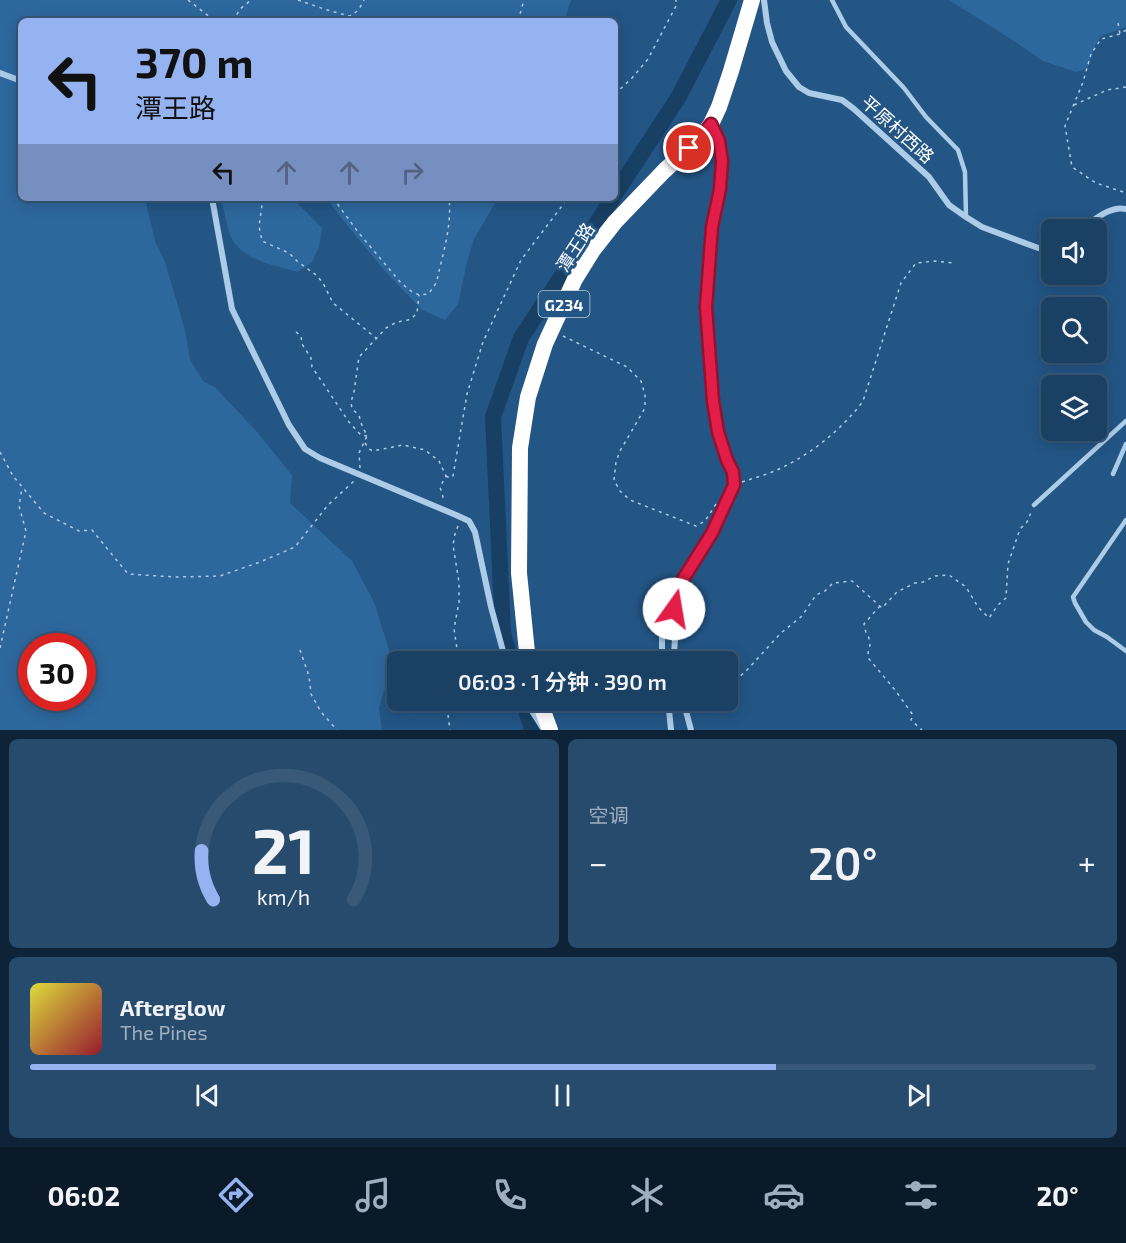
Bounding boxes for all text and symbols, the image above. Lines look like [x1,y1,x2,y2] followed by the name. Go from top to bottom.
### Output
[135,36,254,86] text: 370 m
[36,42,114,120] icon: left
[135,91,216,123] text: 潭王路
[857,91,939,167] street label: 平原村西路
[663,122,714,173] pin
[672,131,705,164] icon: arrive
[207,156,240,189] icon: left
[270,156,303,189] icon: ahead
[333,156,366,189] icon: ahead
[396,156,429,189] icon: right
[551,218,599,276] street label: 潭王路
[1041,219,1107,441] map controls
[1041,219,1107,285] button: sound
[538,291,590,317] road number: G234
[1041,297,1107,363] button: search
[1041,375,1107,441] button: layers
[642,577,706,641] position arrow
[18,633,96,711] speed limit sign: 30
[458,668,667,694] text: 06:03 · 1 分钟 · 390 m
[589,803,629,827] text: 空调
[252,812,315,887] text: 21
[808,835,878,889] text: 20°
[589,842,608,882] text: −
[1078,842,1096,882] text: +
[257,885,310,910] text: km/h
[120,994,225,1020] text: Afterglow
[120,1020,208,1044] text: The Pines
[191,1079,224,1112] icon: previous
[546,1079,579,1112] icon: pause
[902,1079,935,1112] icon: next
[215,1174,257,1216] icon: directions
[352,1174,394,1216] icon: music
[489,1174,531,1216] icon: phone
[626,1174,668,1216] icon: climate
[763,1174,805,1216] icon: car
[900,1174,942,1216] icon: filters
[47,1179,120,1211] text: 06:02
[1036,1179,1078,1211] text: 20°

